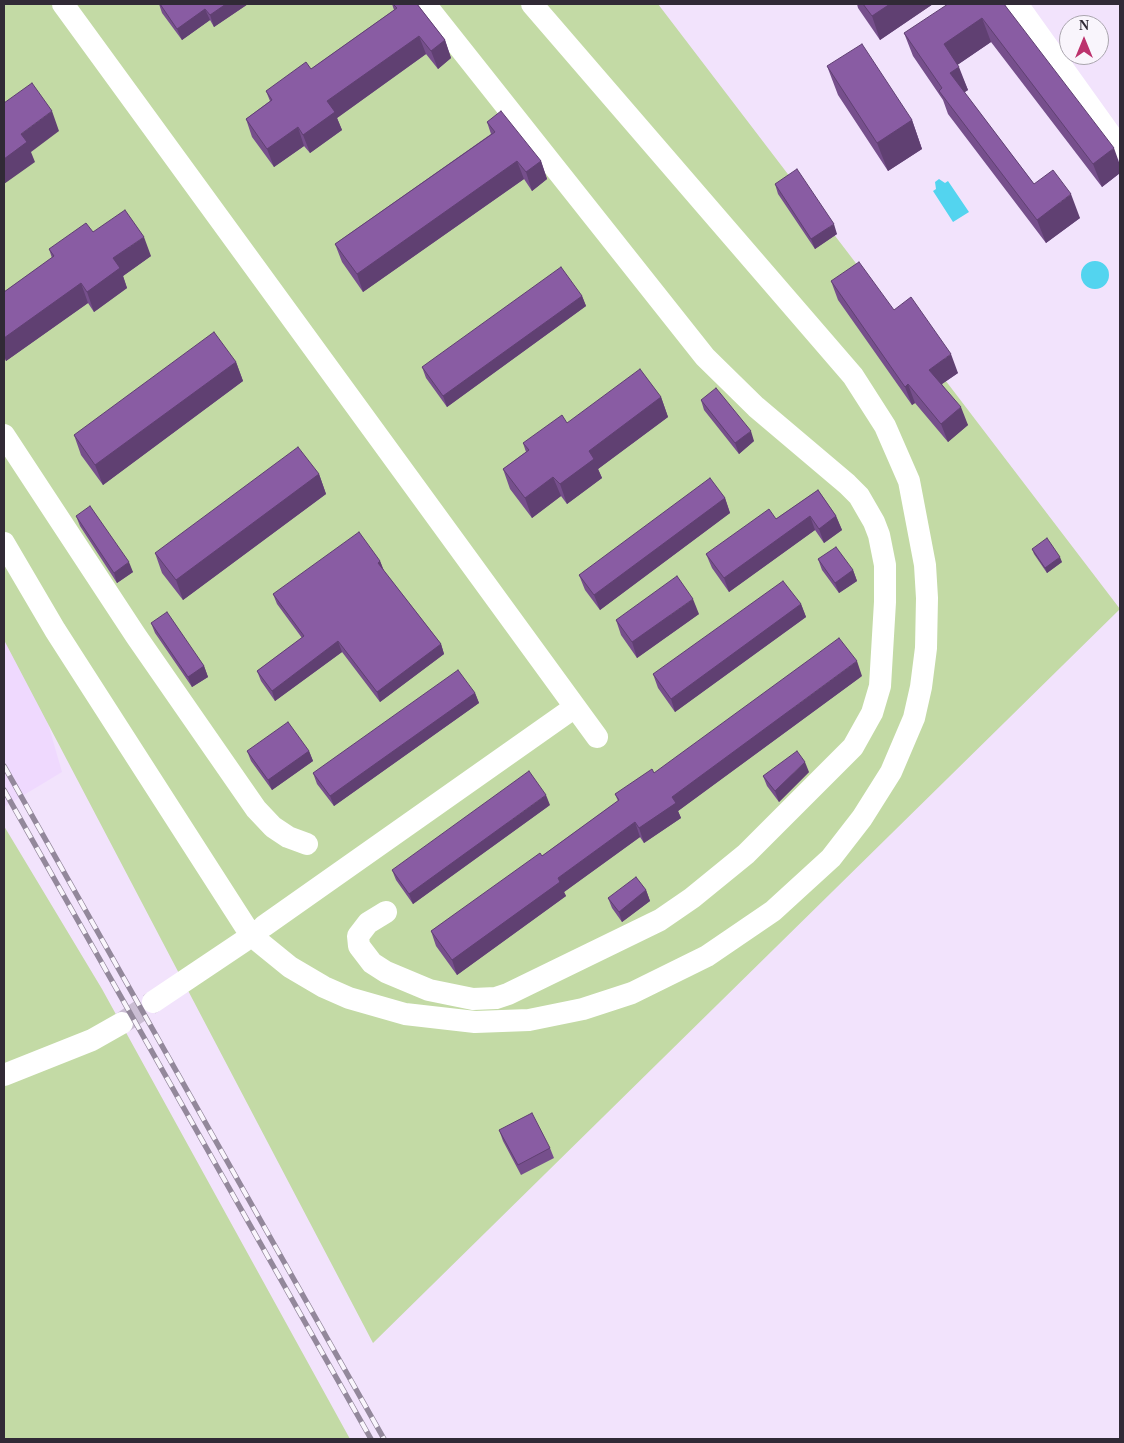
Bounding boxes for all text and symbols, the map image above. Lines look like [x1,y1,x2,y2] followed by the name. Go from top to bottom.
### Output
[1059,15,1109,65] north arrow
[1079,18,1089,33] text: N

